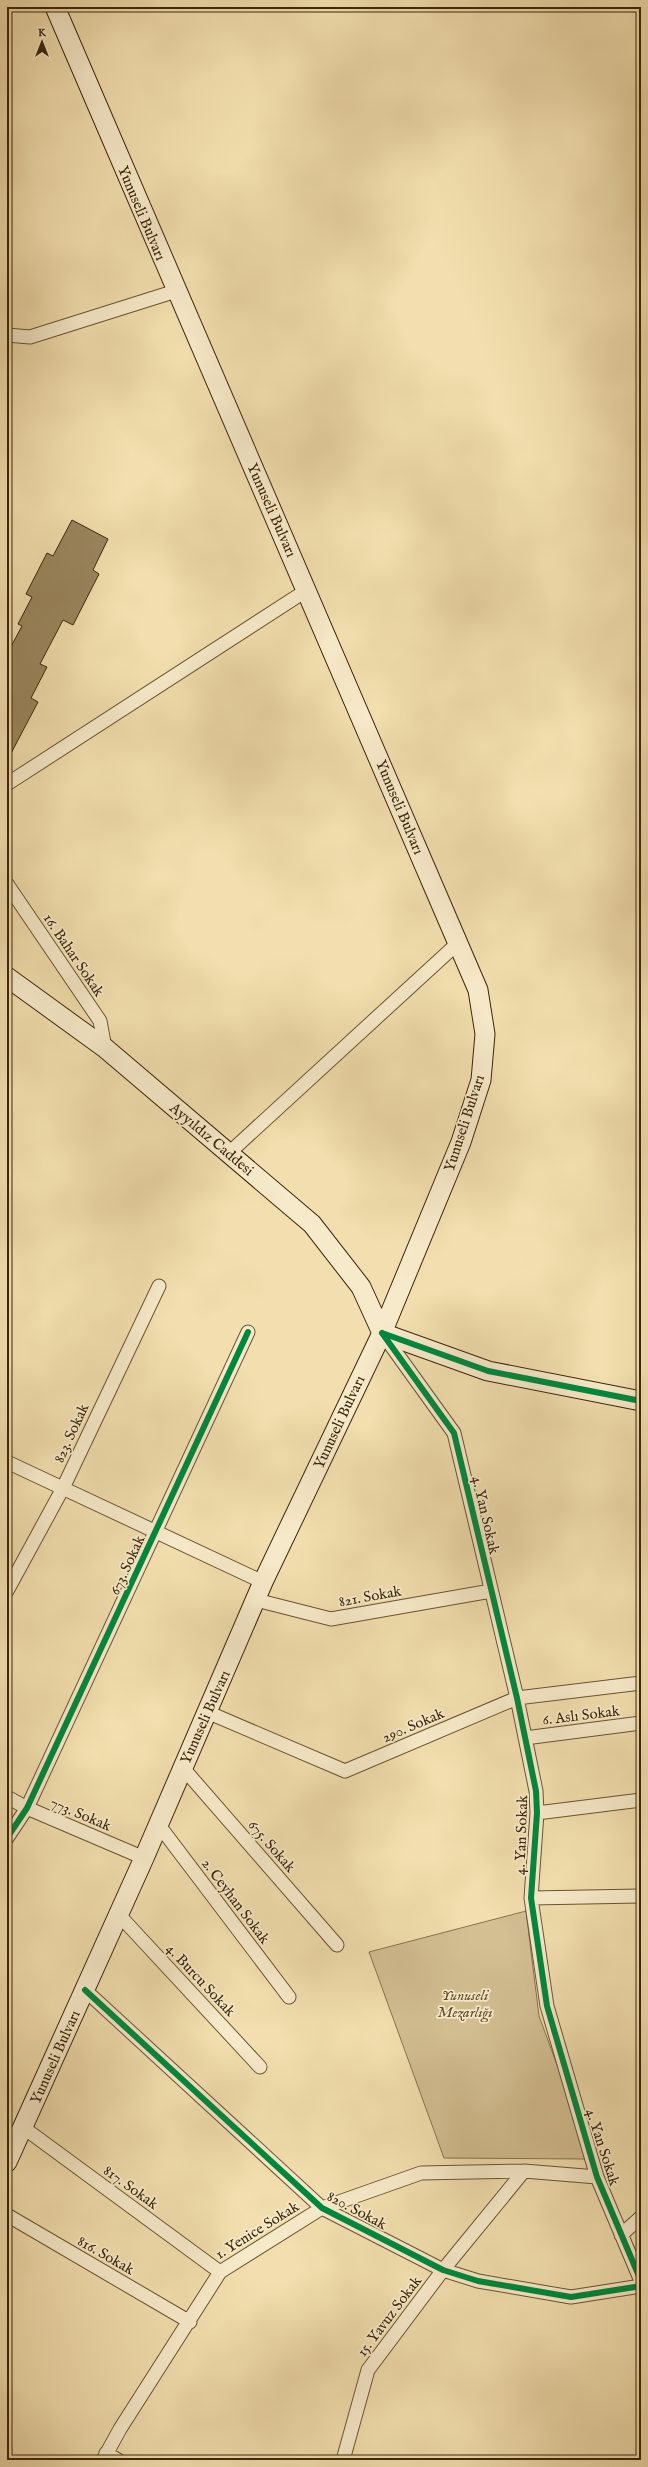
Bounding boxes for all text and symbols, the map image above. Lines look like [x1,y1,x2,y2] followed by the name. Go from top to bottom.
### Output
[22,22,62,62] north arrow
[38,26,47,40] text: K
[113,163,170,263] street label: Yunuseli Bulvarı
[242,460,301,560] street label: Yunuseli Bulvarı
[371,757,428,857] street label: Yunuseli Bulvarı
[39,910,109,1001] street label: 16. Bahar Sokak
[440,1072,489,1174] street label: Yunuseli Bulvarı
[165,1098,258,1180] street label: Ayyıldız Caddesi
[310,1373,369,1472] street label: Yunuseli Bulvarı
[49,1400,94,1466] street label: 823. Sokak
[467,1474,504,1557] street label: 4. Yan Sokak
[105,1531,150,1598] street label: 673. Sokak
[337,1581,404,1611] street label: 821. Sokak
[176,1667,235,1767] street label: Yunuseli Bulvarı
[541,1701,622,1730] street label: 6. Aslı Sokak
[379,1704,448,1747] street label: 290. Sokak
[47,1793,115,1836] street label: 773. Sokak
[511,1794,532,1875] street label: 4. Yan Sokak
[244,1816,300,1877] street label: 675. Sokak
[197,1855,275,1949] street label: 2. Ceyhan Sokak
[162,1940,240,2022] street label: 4. Burcu Sokak
[437,1986,493,2023] park label: Yunuseli Mezarlığı
[26,2007,85,2107] street label: Yunuseli Bulvarı
[581,2106,624,2189] street label: 4. Yan Sokak
[100,2161,163,2214] street label: 817. Sokak
[324,2187,391,2235] street label: 820. Sokak
[212,2197,303,2264] street label: 1. Yenice Sokak
[74,2232,138,2280] street label: 816. Sokak
[353,2271,427,2361] street label: 15. Yavuz Sokak

